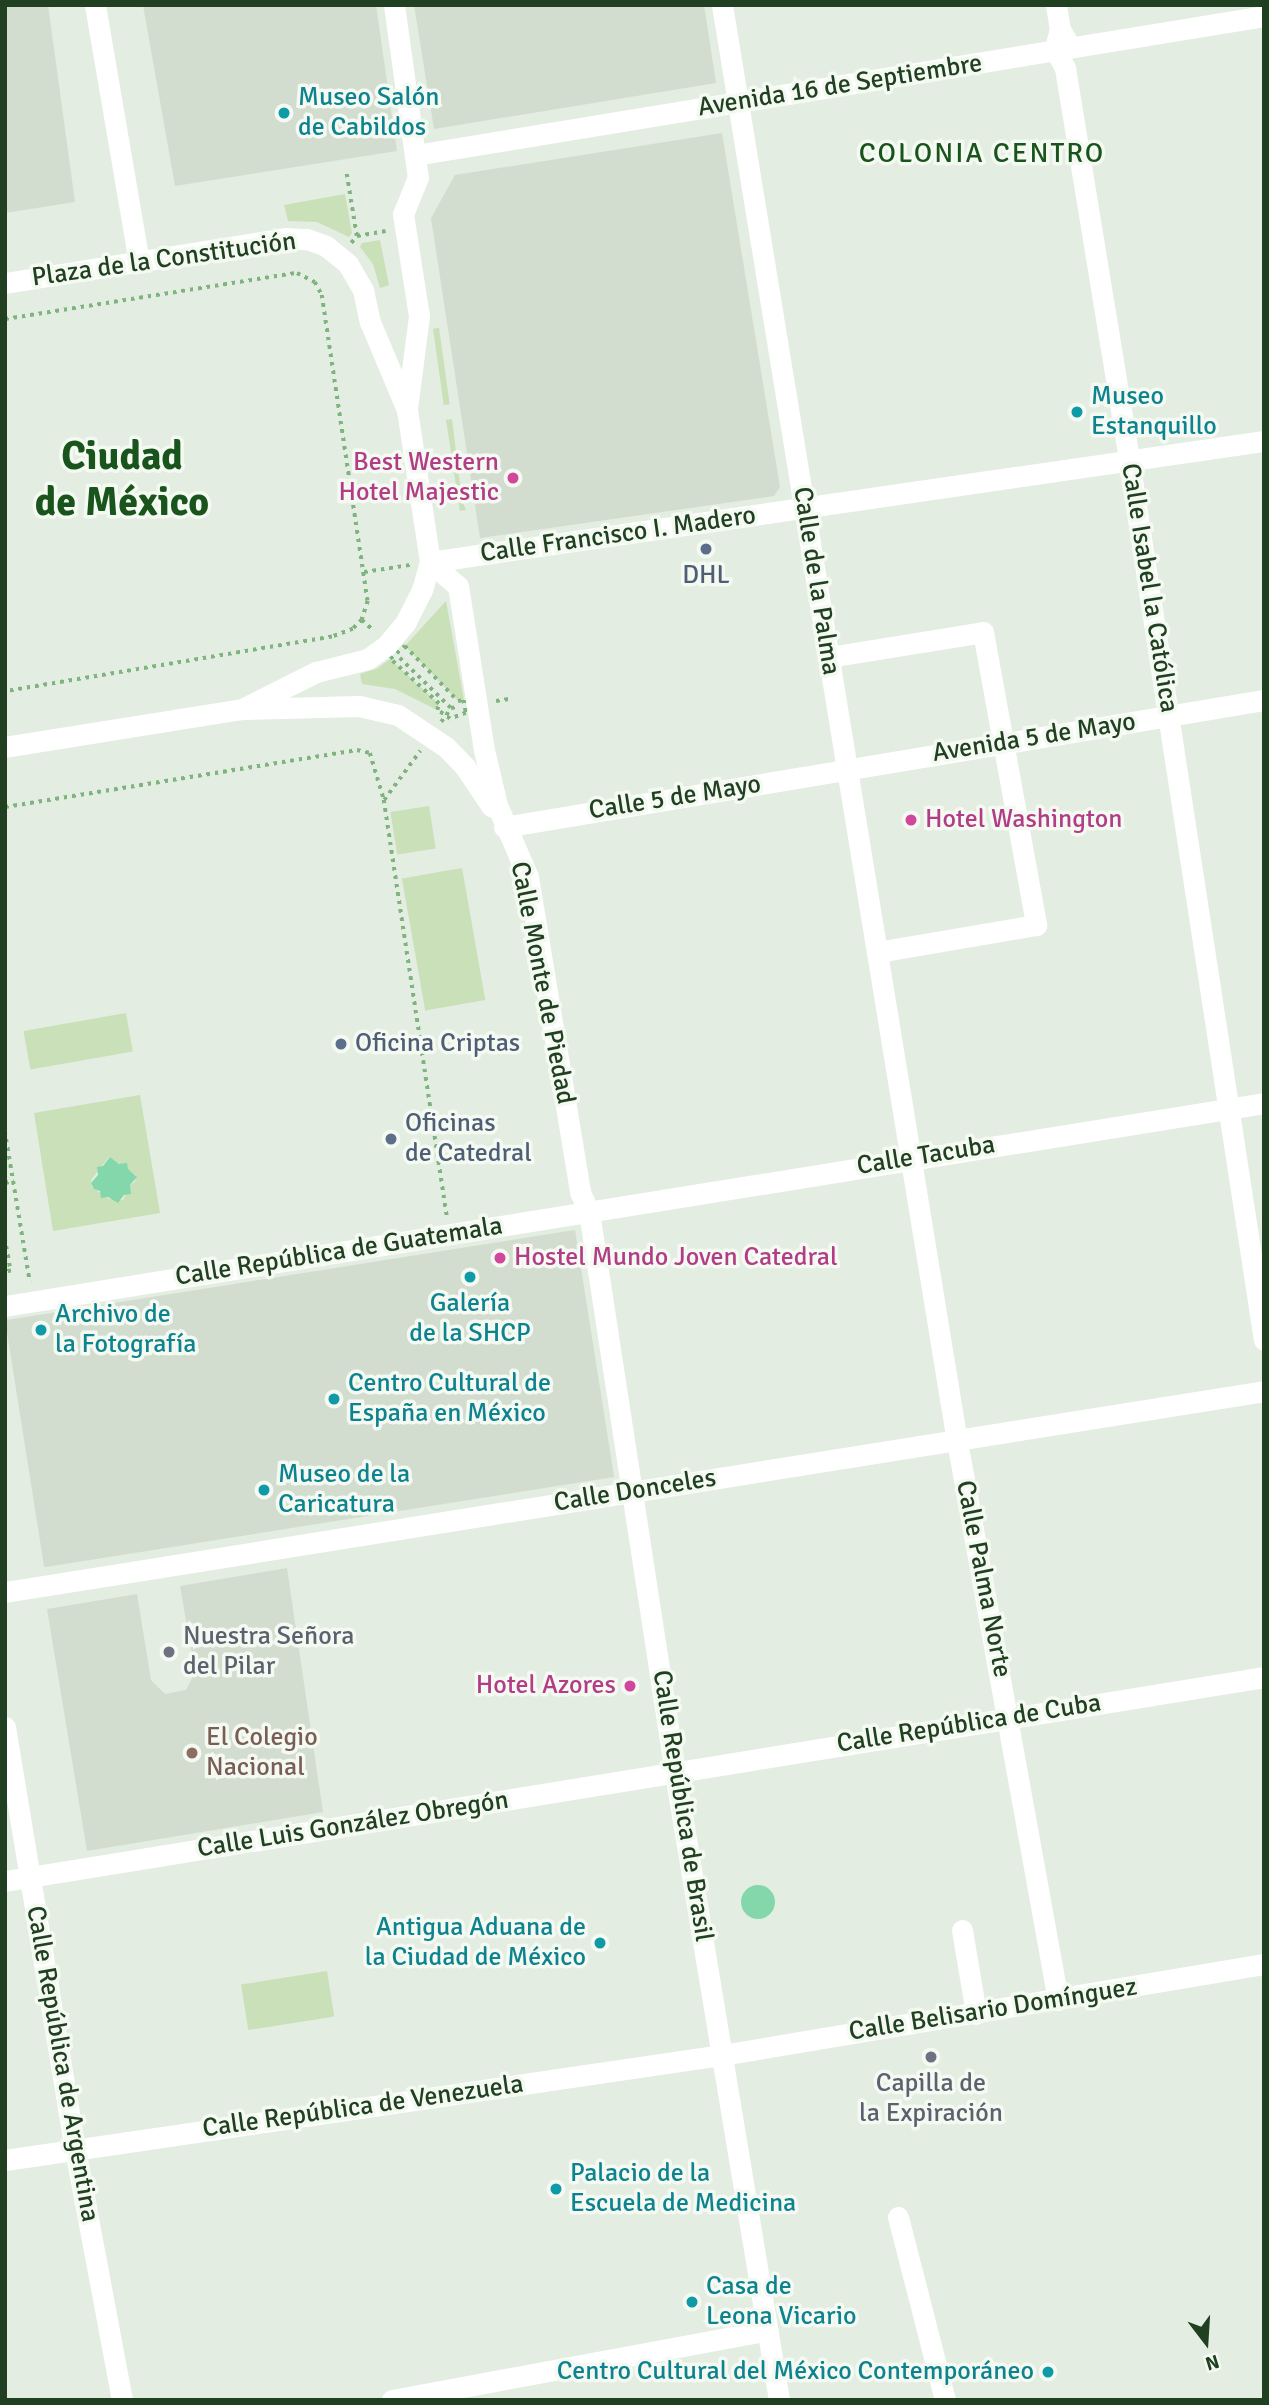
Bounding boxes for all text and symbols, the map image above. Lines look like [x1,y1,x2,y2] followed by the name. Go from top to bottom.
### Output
[696,48,984,124] street label: Avenida 16 de Septiembre
[298,82,440,144] place label: Museo Salón de Cabildos
[276,105,292,121] marker: Museo Salón de Cabildos
[861,136,1103,170] district label: COLONIA CENTRO
[30,226,298,294] street label: Plaza de la Constitución
[1091,381,1217,442] place label: Museo Estanquillo
[1069,404,1085,420] marker: Museo Estanquillo
[35,432,209,526] district label: Ciudad de México
[339,447,499,508] place label: Best Western Hotel Majestic
[1114,461,1184,715] street label: Calle Isabel la Católica
[505,470,521,486] marker: Best Western Hotel Majestic
[786,485,846,677] street label: Calle de la Palma
[478,500,758,570] street label: Calle Francisco I. Madero
[698,541,714,557] marker: DHL
[682,560,730,592] place label: DHL
[930,707,1138,769] street label: Avenida 5 de Mayo
[587,769,763,827] street label: Calle 5 de Mayo
[925,804,1122,836] place label: Hotel Washington
[903,812,919,828] marker: Hotel Washington
[503,859,581,1107] street label: Calle Monte de Piedad
[355,1028,520,1060] place label: Oficina Criptas
[333,1036,349,1052] marker: Oficina Criptas
[405,1108,532,1170] place label: Oficinas de Catedral
[855,1130,997,1182] street label: Calle Tacuba
[383,1131,399,1147] marker: Oficinas de Catedral
[173,1211,505,1293] street label: Calle República de Guatemala
[514,1242,838,1274] place label: Hostel Mundo Joven Catedral
[492,1250,508,1266] marker: Hostel Mundo Joven Catedral
[462,1269,478,1285] marker: Galería de la SHCP
[409,1288,531,1350] place label: Galería de la SHCP
[55,1299,196,1360] place label: Archivo de la Fotografía
[33,1322,49,1338] marker: Archivo de la Fotografía
[348,1368,551,1430] place label: Centro Cultural de España en México
[326,1391,342,1407] marker: Centro Cultural de España en México
[278,1459,410,1520] place label: Museo de la Caricatura
[552,1463,718,1519] street label: Calle Donceles
[949,1478,1017,1680] street label: Calle Palma Norte
[256,1482,272,1498] marker: Museo de la Caricatura
[183,1621,354,1682] place label: Nuestra Señora del Pilar
[161,1644,177,1660] marker: Nuestra Señora del Pilar
[645,1668,719,1944] street label: Calle República de Brasil
[476,1670,616,1702] place label: Hotel Azores
[622,1678,638,1694] marker: Hotel Azores
[835,1688,1103,1760] street label: Calle República de Cuba
[206,1722,318,1784] place label: El Colegio Nacional
[184,1745,200,1761] marker: El Colegio Nacional
[195,1785,511,1865] street label: Calle Luis González Obregón
[19,1904,105,2224] street label: Calle República de Argentina
[365,1912,586,1974] place label: Antigua Aduana de la Ciudad de México
[592,1935,608,1951] marker: Antigua Aduana de la Ciudad de México
[847,1972,1139,2048] street label: Calle Belisario Domínguez
[923,2049,939,2065] marker: Capilla de la Expiración
[859,2068,1003,2130] place label: Capilla de la Expiración
[200,2069,526,2145] street label: Calle República de Venezuela
[570,2158,796,2220] place label: Palacio de la Escuela de Medicina
[548,2181,564,2197] marker: Palacio de la Escuela de Medicina
[706,2271,857,2332] place label: Casa de Leona Vicario
[684,2294,700,2310] marker: Casa de Leona Vicario
[1171,2307,1241,2377] north arrow
[1202,2349,1222,2375] text: N
[557,2356,1034,2388] place label: Centro Cultural del México Contemporáneo
[1040,2364,1056,2380] marker: Centro Cultural del México Contemporáneo

